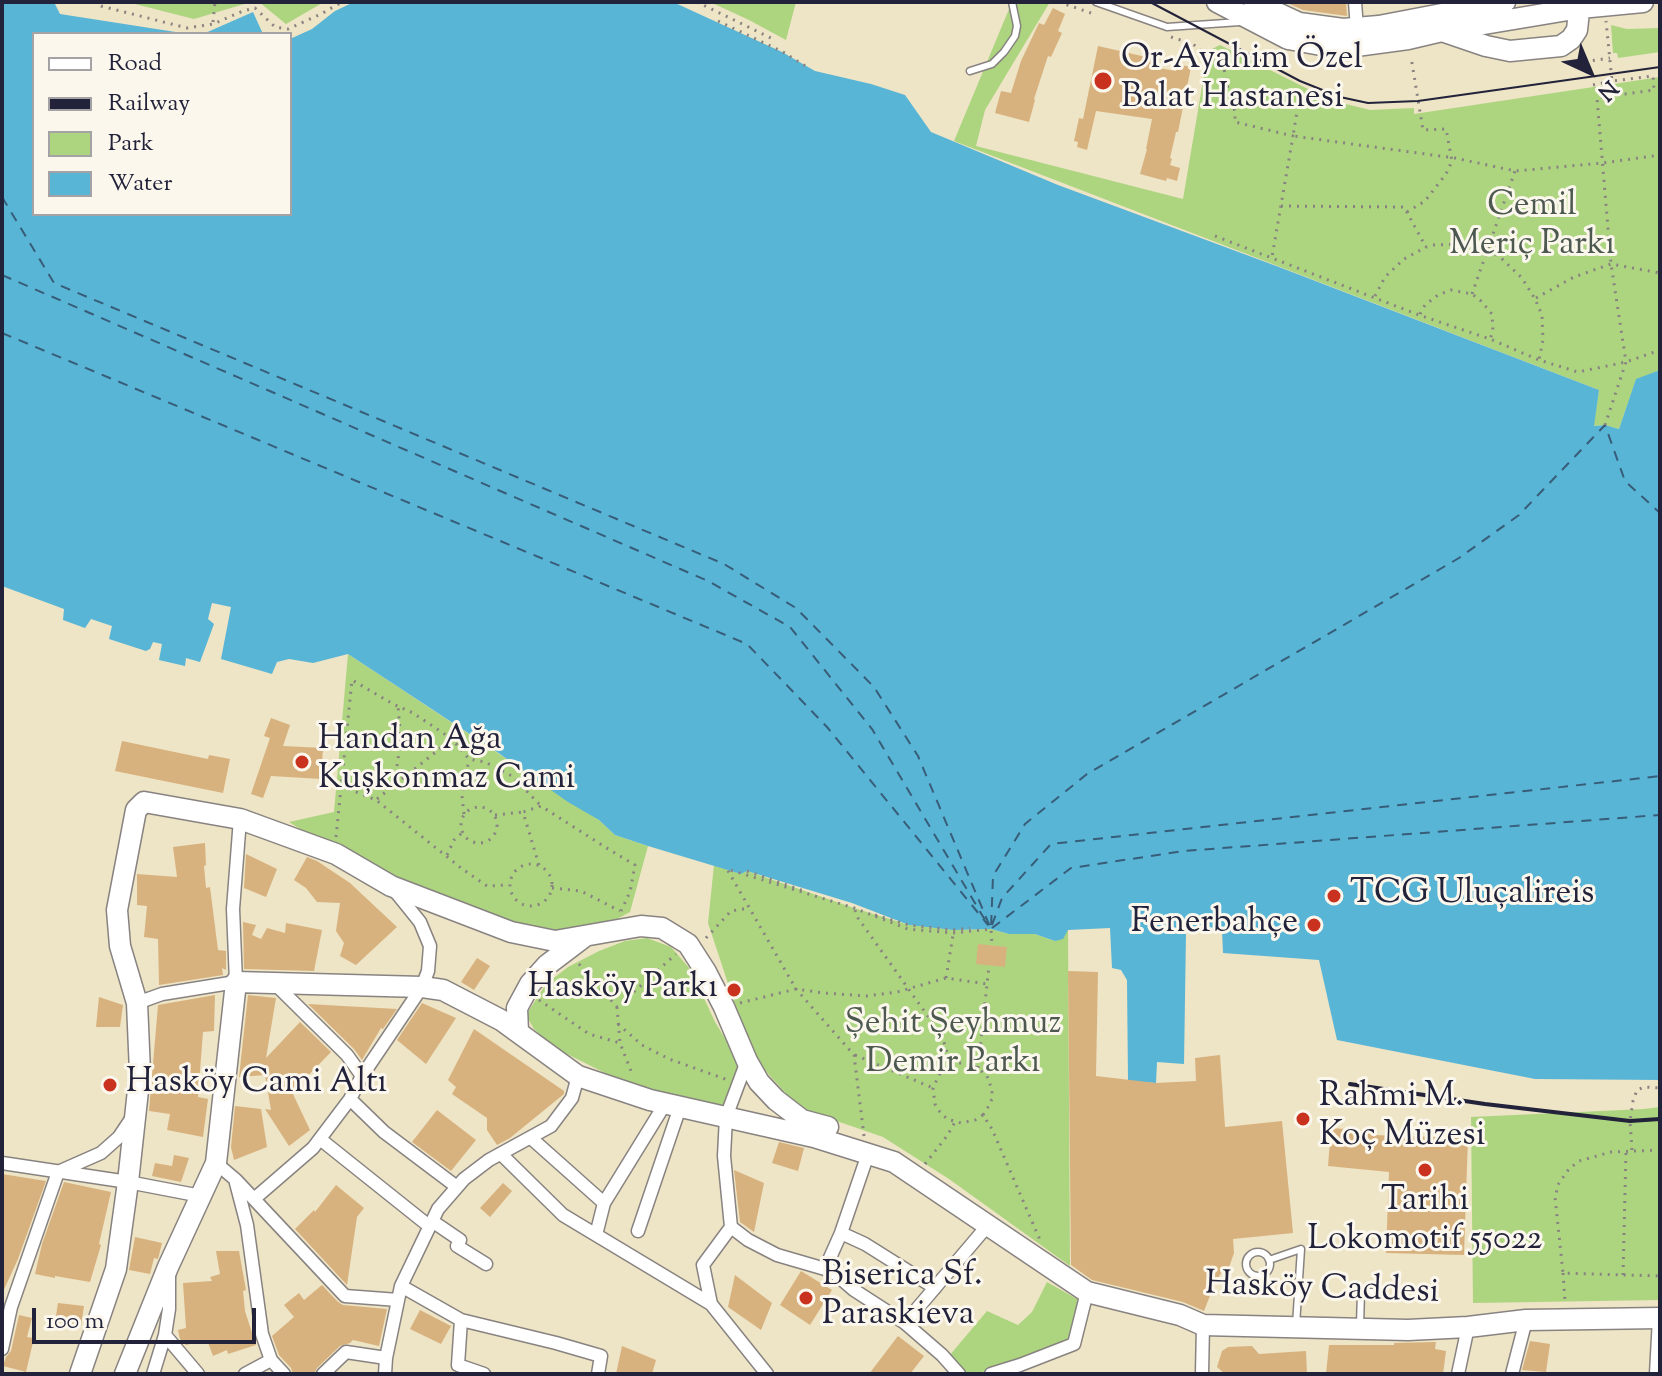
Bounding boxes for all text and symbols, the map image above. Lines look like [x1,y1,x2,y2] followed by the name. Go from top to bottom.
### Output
[32,32,292,216] legend
[1550,32,1630,112] north arrow
[1121,41,1363,120] place label: Or-Ayahim Özel Balat Hastanesi
[108,47,162,81] text: Road
[1092,70,1114,92] marker: Or-Ayahim Özel Balat Hastanesi
[1589,72,1624,107] text: N
[108,87,190,121] text: Railway
[108,127,154,161] text: Park
[108,167,172,201] text: Water
[1449,188,1615,268] park label: Cemil Meriç Parkı
[318,722,575,802] place label: Handan Ağa Kuşkonmaz Cami
[293,753,311,771] marker: Handan Ağa Kuşkonmaz Cami
[1350,876,1594,916] place label: TCG Uluçalireis
[1325,887,1343,905] marker: TCG Uluçalireis
[1131,905,1298,945] place label: Fenerbahçe
[1305,916,1323,934] marker: Fenerbahçe
[528,970,718,1010] place label: Hasköy Parkı
[725,981,743,999] marker: Hasköy Parkı
[845,1006,1061,1086] park label: Şehit Şeyhmuz Demir Parkı
[126,1065,387,1105] place label: Hasköy Cami Altı
[101,1076,119,1094] marker: Hasköy Cami Altı
[1319,1079,1485,1158] place label: Rahmi M. Koç Müzesi
[1294,1110,1312,1128] marker: Rahmi M. Koç Müzesi
[1416,1161,1434,1179] marker: Tarihi Lokomotif 55022
[1308,1183,1542,1262] place label: Tarihi Lokomotif 55022
[822,1258,983,1338] place label: Biserica Sf. Paraskieva
[1204,1267,1440,1315] street label: Hasköy Caddesi
[797,1289,815,1307] marker: Biserica Sf. Paraskieva
[36,1292,260,1342] scale bar
[46,1305,104,1339] text: 100 m

